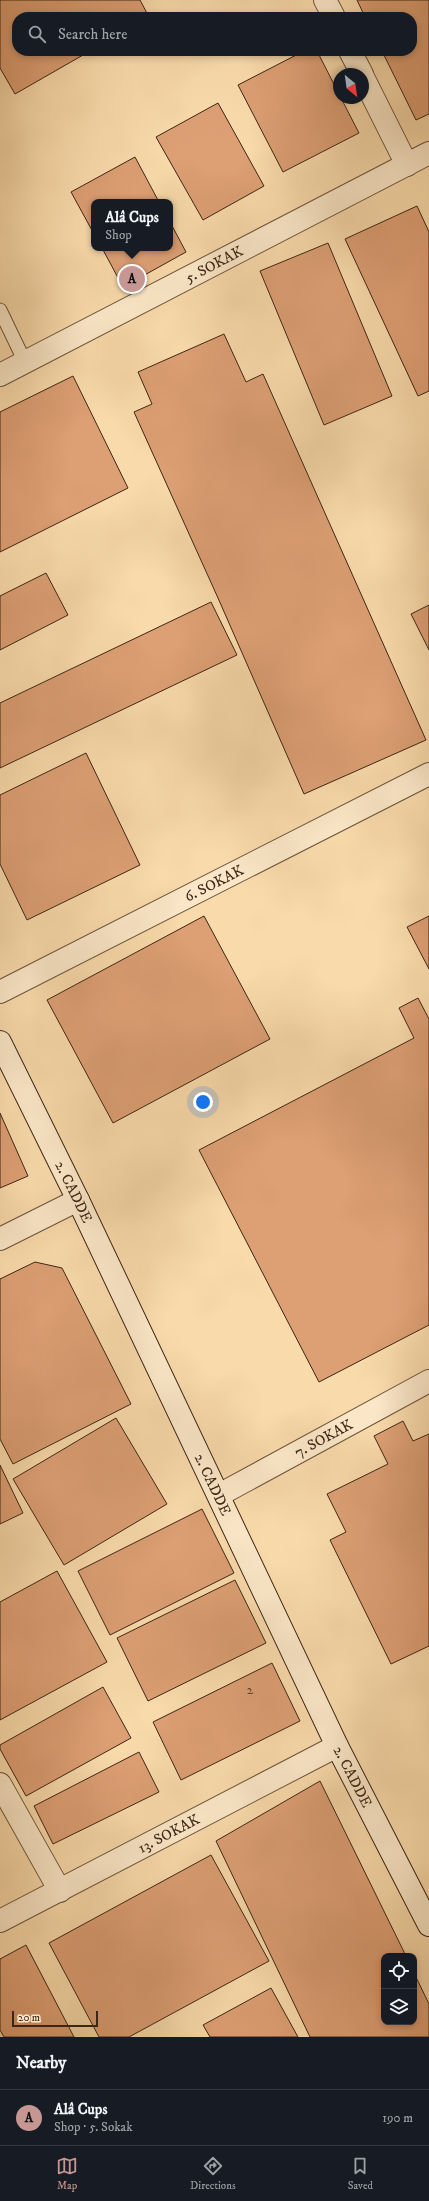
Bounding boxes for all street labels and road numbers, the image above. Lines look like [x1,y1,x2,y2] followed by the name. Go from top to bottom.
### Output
[182,241,247,287] street label: 5. SOKAK
[181,860,247,906] street label: 6. SOKAK
[51,1158,97,1226] street label: 2. CADDE
[291,1414,356,1462] street label: 7. SOKAK
[190,1450,236,1519] street label: 2. CADDE
[329,1743,377,1811] street label: 2. CADDE
[135,1809,203,1857] street label: 13. SOKAK

